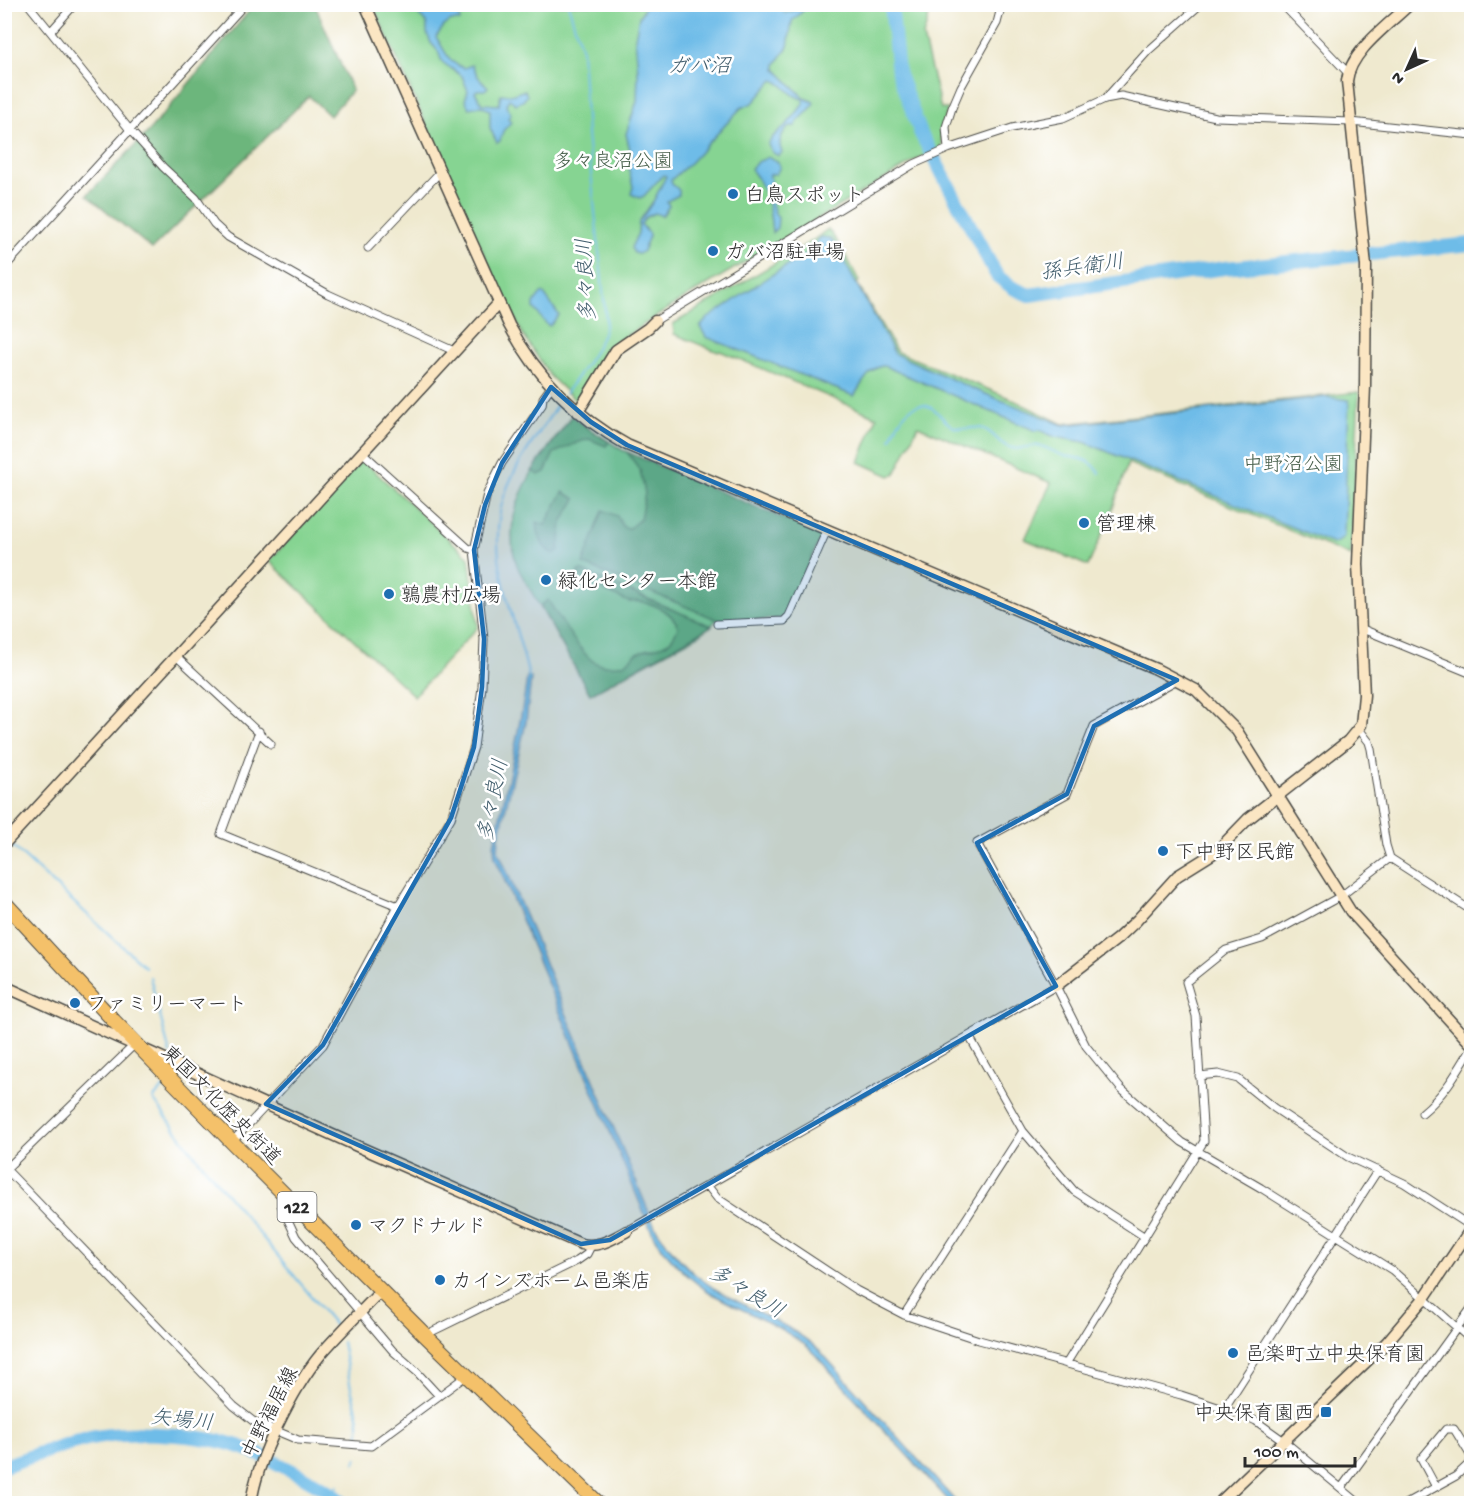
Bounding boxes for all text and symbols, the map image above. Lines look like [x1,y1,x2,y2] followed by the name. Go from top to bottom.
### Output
[1377,39,1437,99] north arrow
[668,55,732,81] water label: ガバ沼
[1388,66,1409,88] text: N
[553,150,673,175] park label: 多々良沼公園
[745,184,865,209] place label: 白鳥スポット
[726,187,740,201] marker: 白鳥スポット
[572,237,603,323] water label: 多々良川
[725,241,845,266] place label: ガバ沼駐車場
[706,244,720,258] marker: ガバ沼駐車場
[1039,250,1126,288] water label: 孫兵衛川
[1243,453,1343,478] park label: 中野沼公園
[1096,513,1156,538] place label: 管理棟
[1077,516,1091,530] marker: 管理棟
[558,571,717,595] place label: 緑化センター本館
[539,573,553,587] marker: 緑化センター本館
[401,584,501,609] place label: 鶉農村広場
[382,587,396,601] marker: 鶉農村広場
[473,757,516,844] water label: 多々良川
[1175,841,1295,866] place label: 下中野区民館
[1156,844,1170,858] marker: 下中野区民館
[87,995,247,1018] place label: ファミリーマート
[68,996,82,1010] marker: ファミリーマート
[155,1040,286,1171] street label: 東国文化歴史街道
[278,1192,316,1222] road number: 122
[368,1217,486,1240] place label: マクドナルド
[349,1218,363,1232] marker: マクドナルド
[703,1260,789,1326] water label: 多々良川
[452,1270,651,1295] place label: カインズホーム邑楽店
[433,1273,447,1287] marker: カインズホーム邑楽店
[1245,1343,1425,1368] place label: 邑楽町立中央保育園
[1226,1346,1240,1360] marker: 邑楽町立中央保育園
[237,1363,305,1463] street label: 中野福居線
[1194,1402,1314,1427] place label: 中央保育園西
[1319,1405,1333,1419] marker: 中央保育園西
[149,1406,214,1438] water label: 矢場川
[1245,1430,1354,1468] scale bar
[1253,1443,1299,1464] text: 100 m

